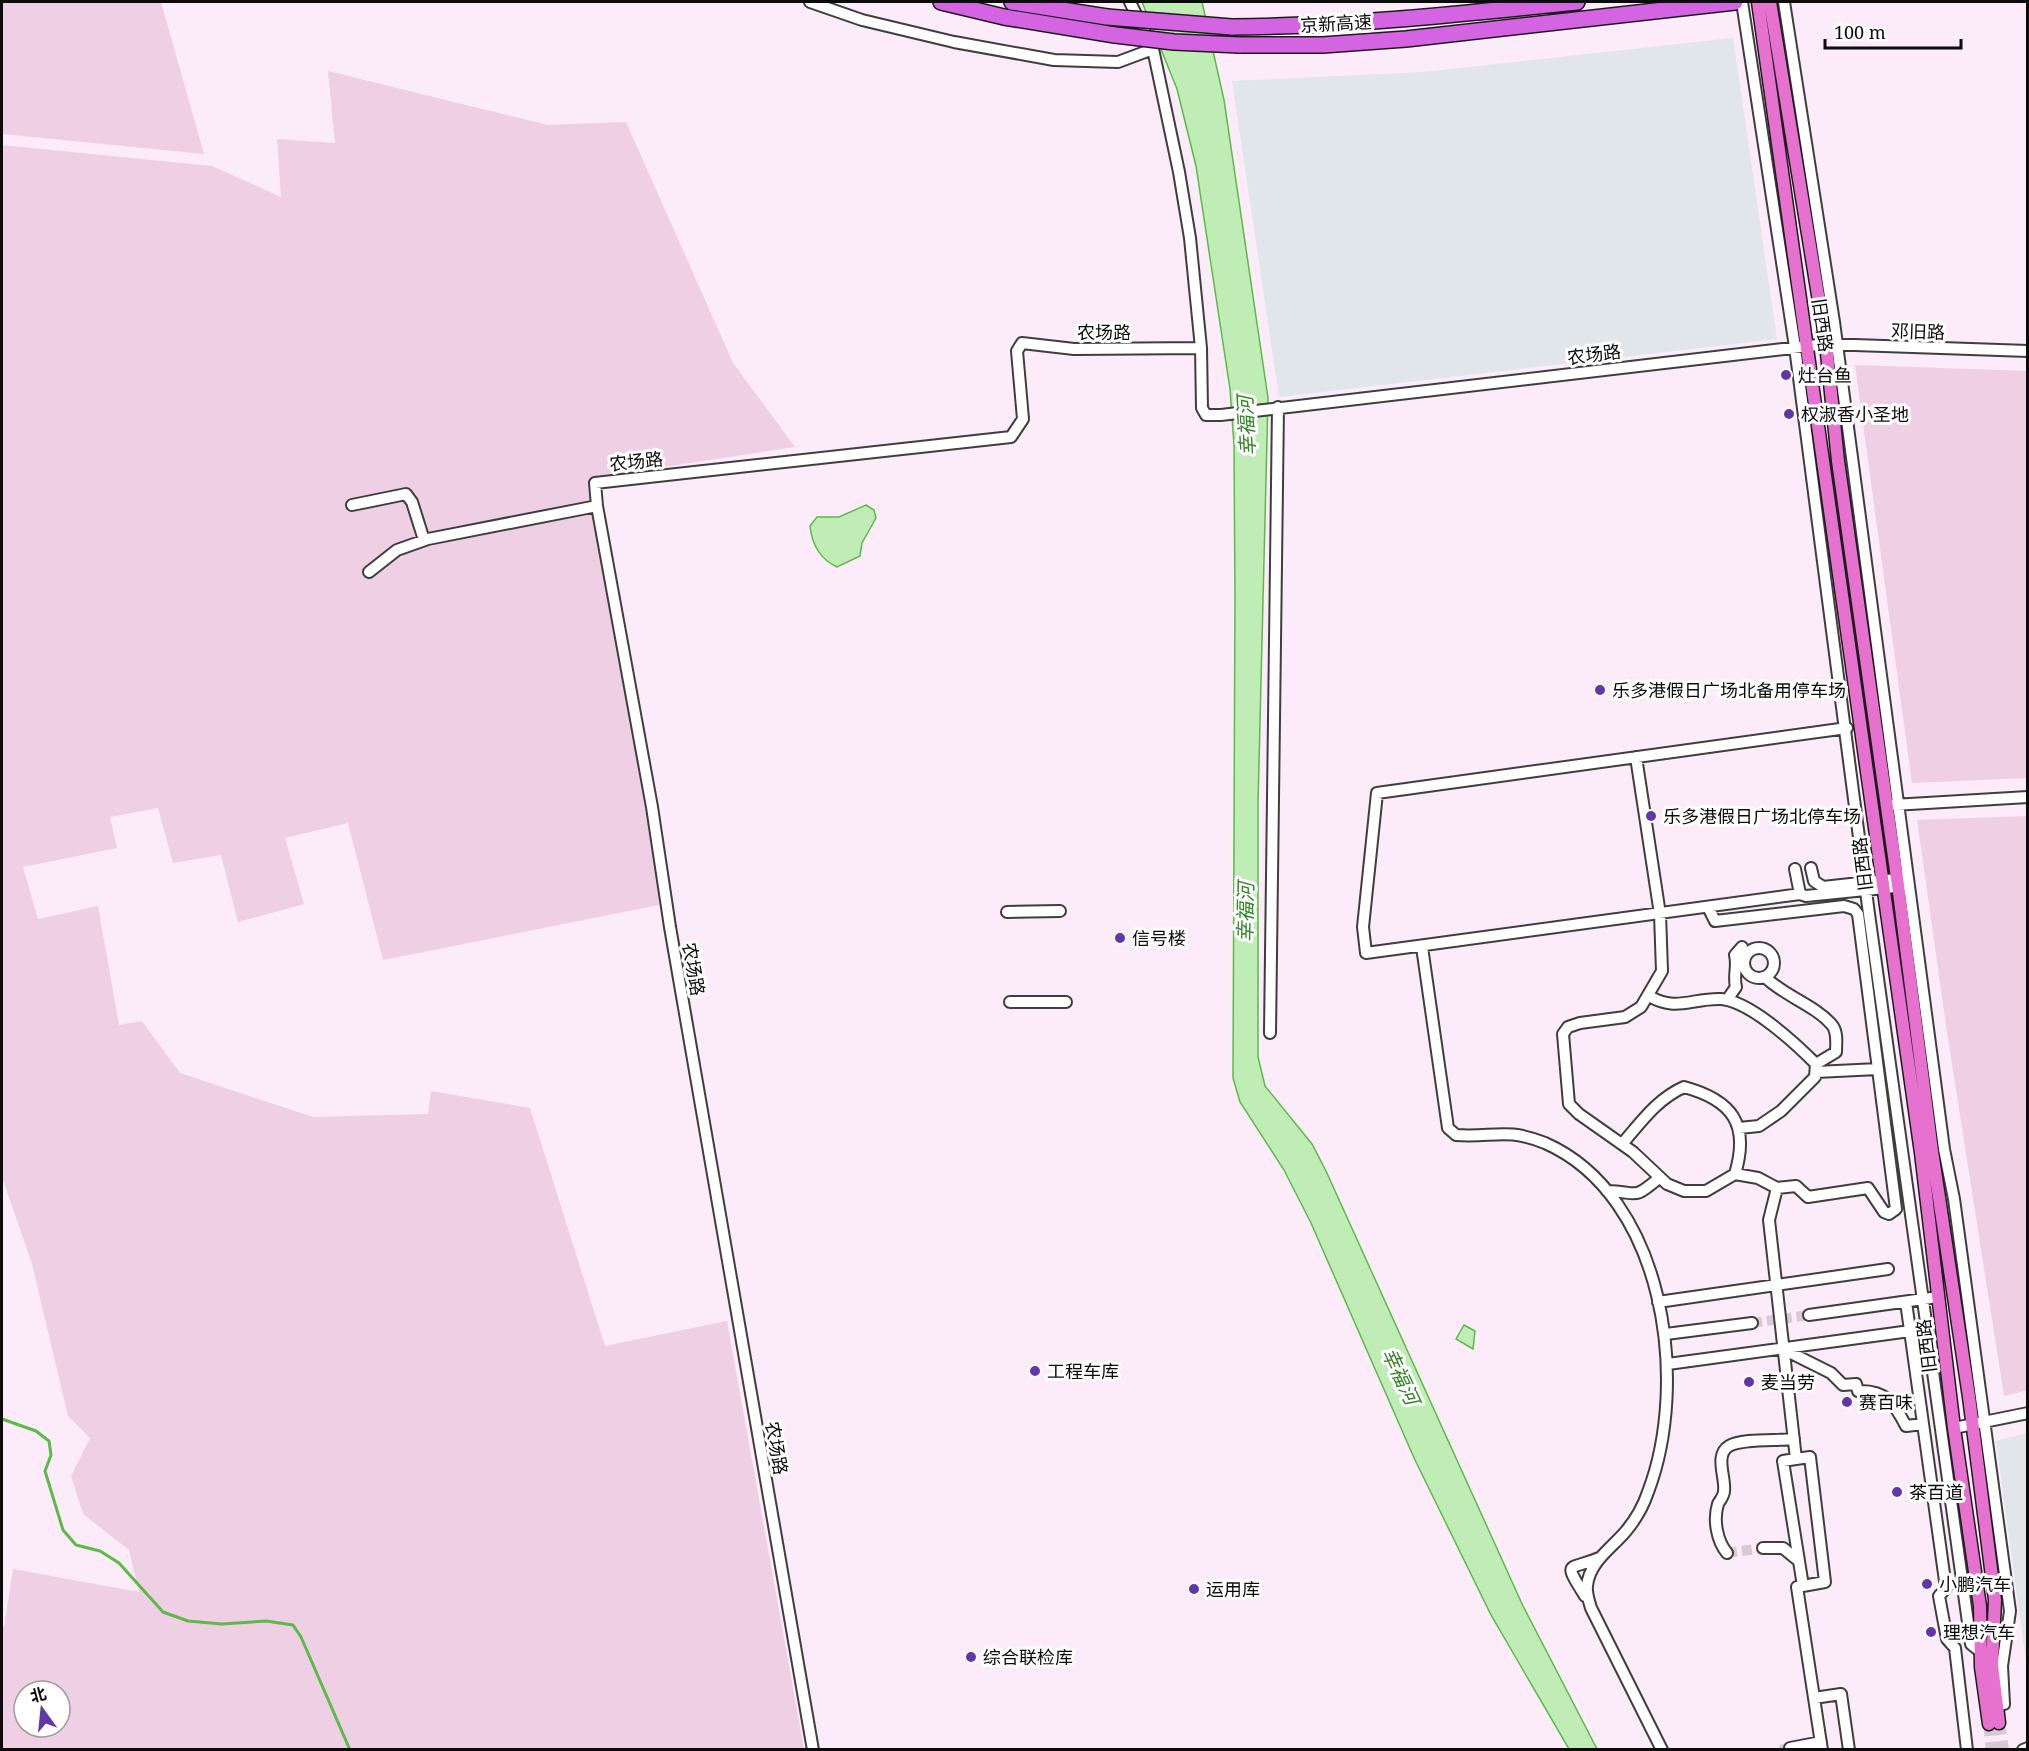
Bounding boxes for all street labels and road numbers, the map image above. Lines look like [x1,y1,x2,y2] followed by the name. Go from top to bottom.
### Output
[1299,9,1373,37] street label: 京新高速
[1807,297,1839,353] street label: 旧西路
[1891,318,1945,344] street label: 邓旧路
[1077,320,1131,344] street label: 农场路
[1566,339,1622,369] street label: 农场路
[608,446,664,476] street label: 农场路
[1847,836,1877,892] street label: 旧西路
[677,940,711,998] street label: 农场路
[1911,1318,1941,1374] street label: 旧西路
[760,1419,794,1477] street label: 农场路

